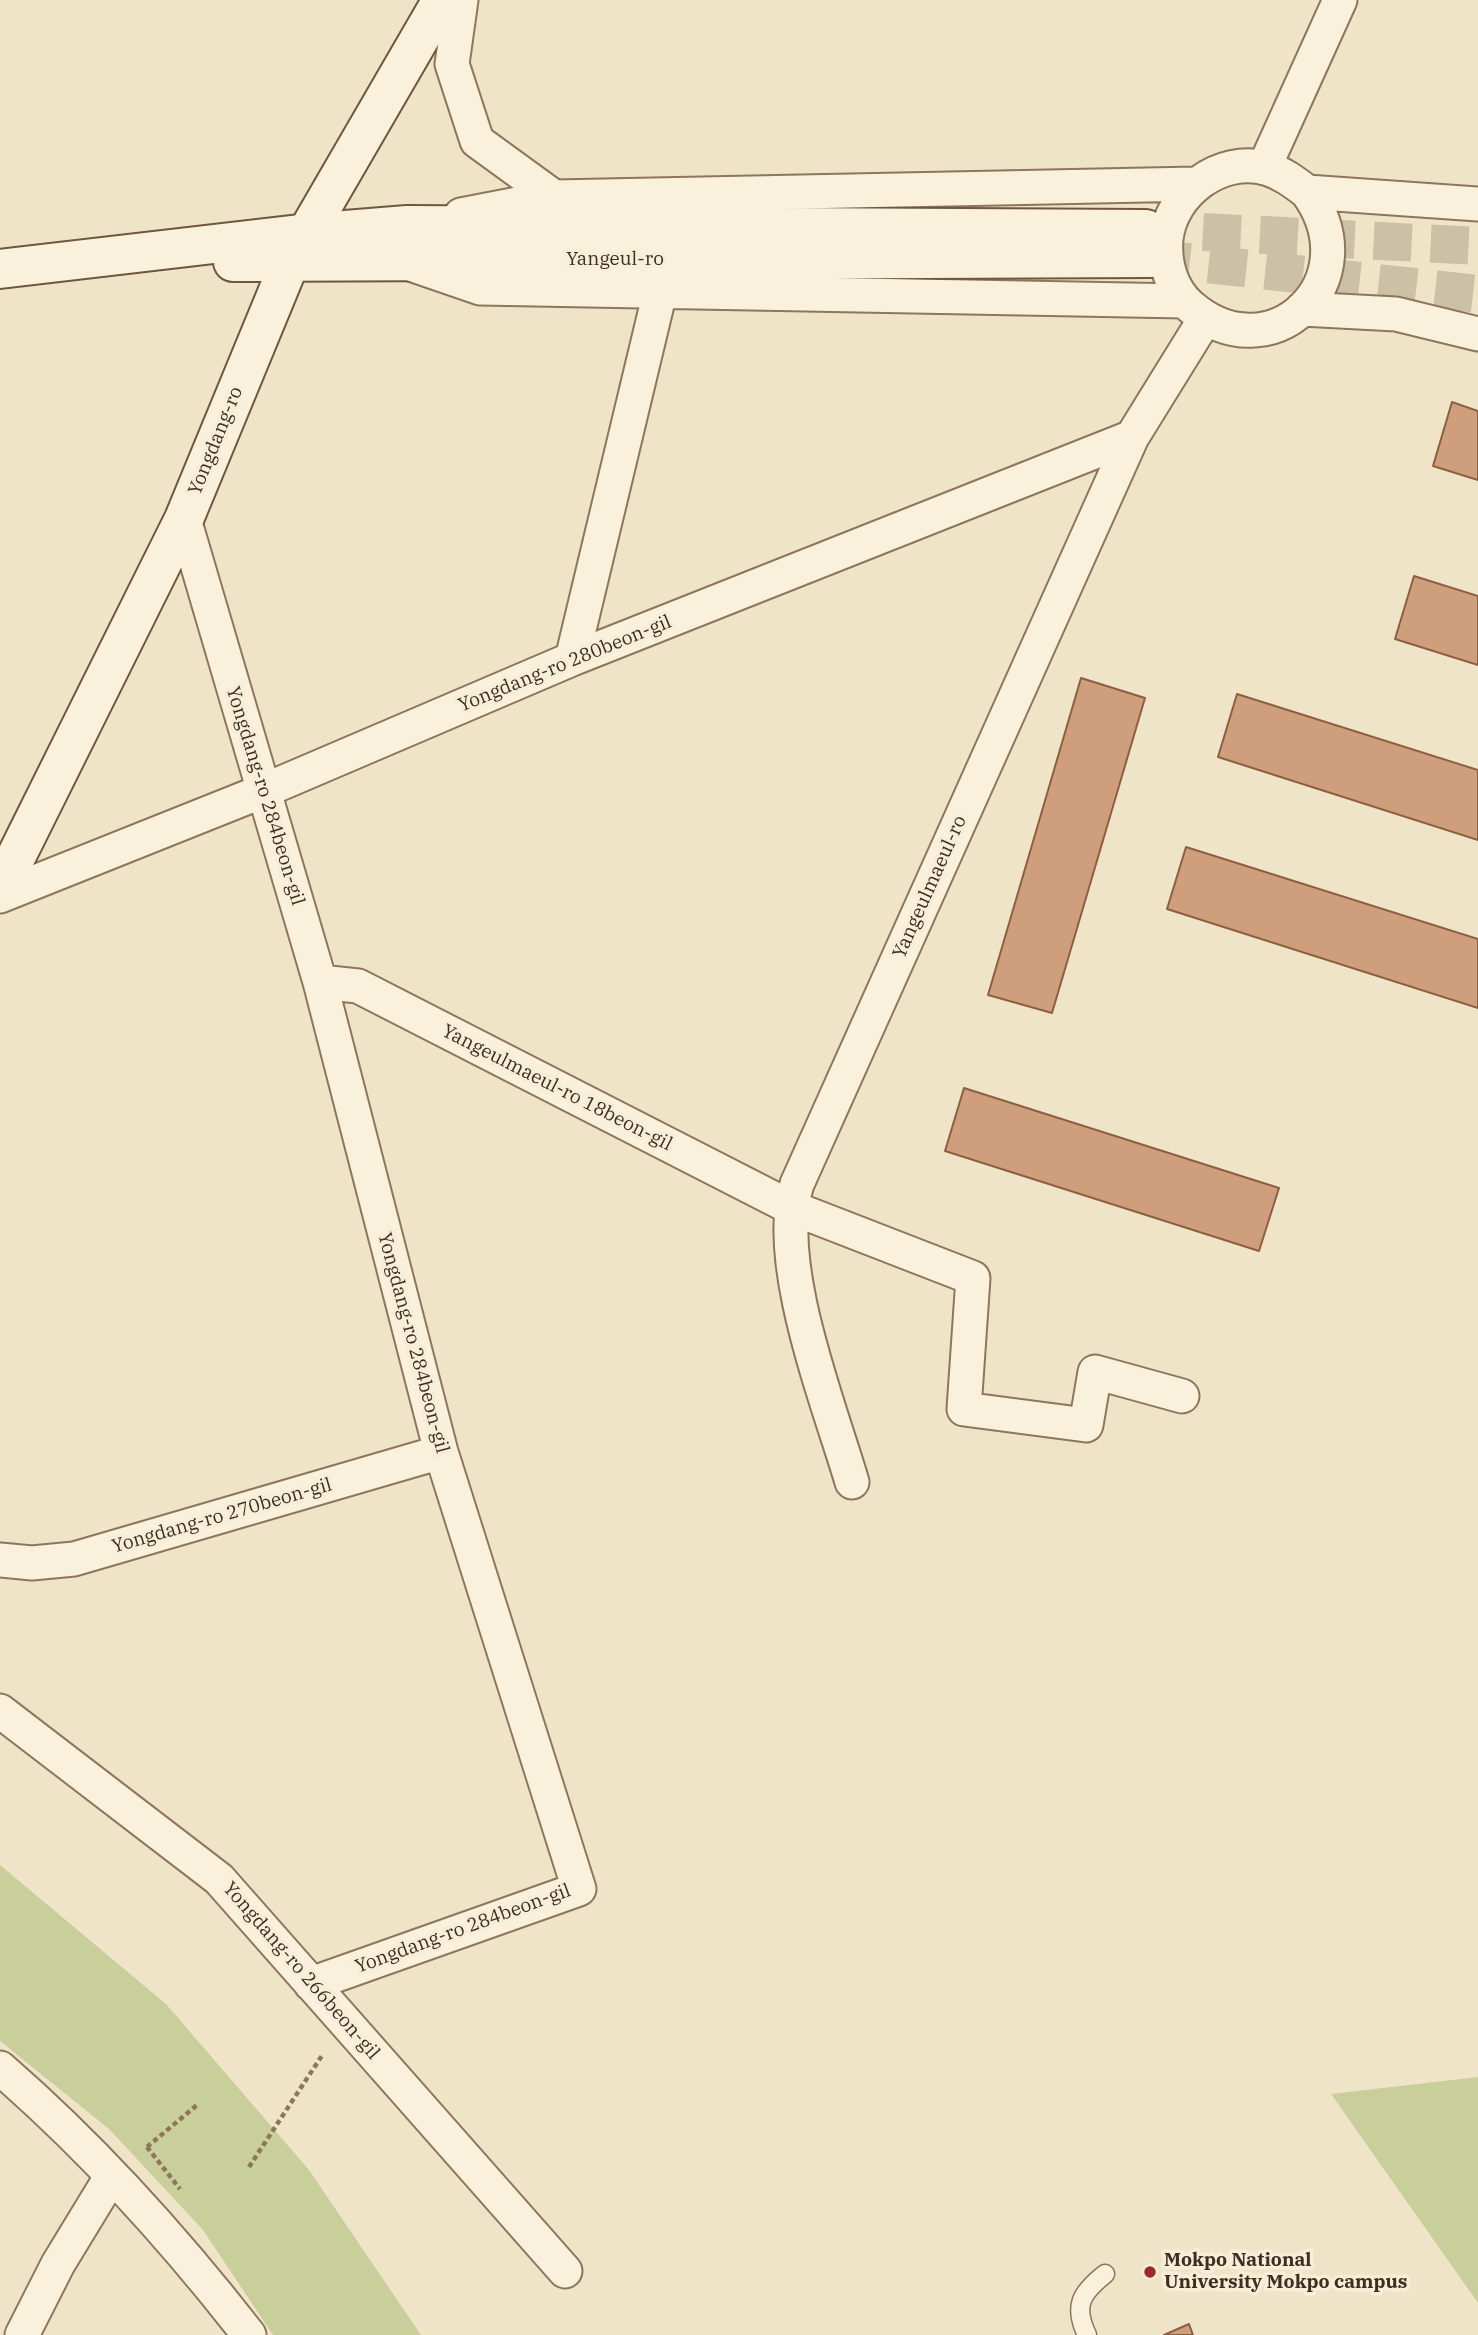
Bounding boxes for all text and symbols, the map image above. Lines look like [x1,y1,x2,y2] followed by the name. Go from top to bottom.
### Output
[566,249,664,271] street label: Yangeul-ro
[184,384,248,498] street label: Yongdang-ro
[455,611,675,717] street label: Yongdang-ro 280beon-gil
[221,684,309,908] street label: Yongdang-ro 284beon-gil
[888,812,972,962] street label: Yangeulmaeul-ro
[438,1020,676,1156] street label: Yangeulmaeul-ro 18beon-gil
[373,1230,453,1456] street label: Yongdang-ro 284beon-gil
[109,1474,335,1558] street label: Yongdang-ro 270beon-gil
[218,1878,384,2064] street label: Yongdang-ro 266beon-gil
[352,1879,574,1979] street label: Yongdang-ro 284beon-gil
[1164,2250,1407,2294] place label: Mokpo National University Mokpo campus
[1142,2264,1158,2280] marker: Mokpo National University Mokpo campus

